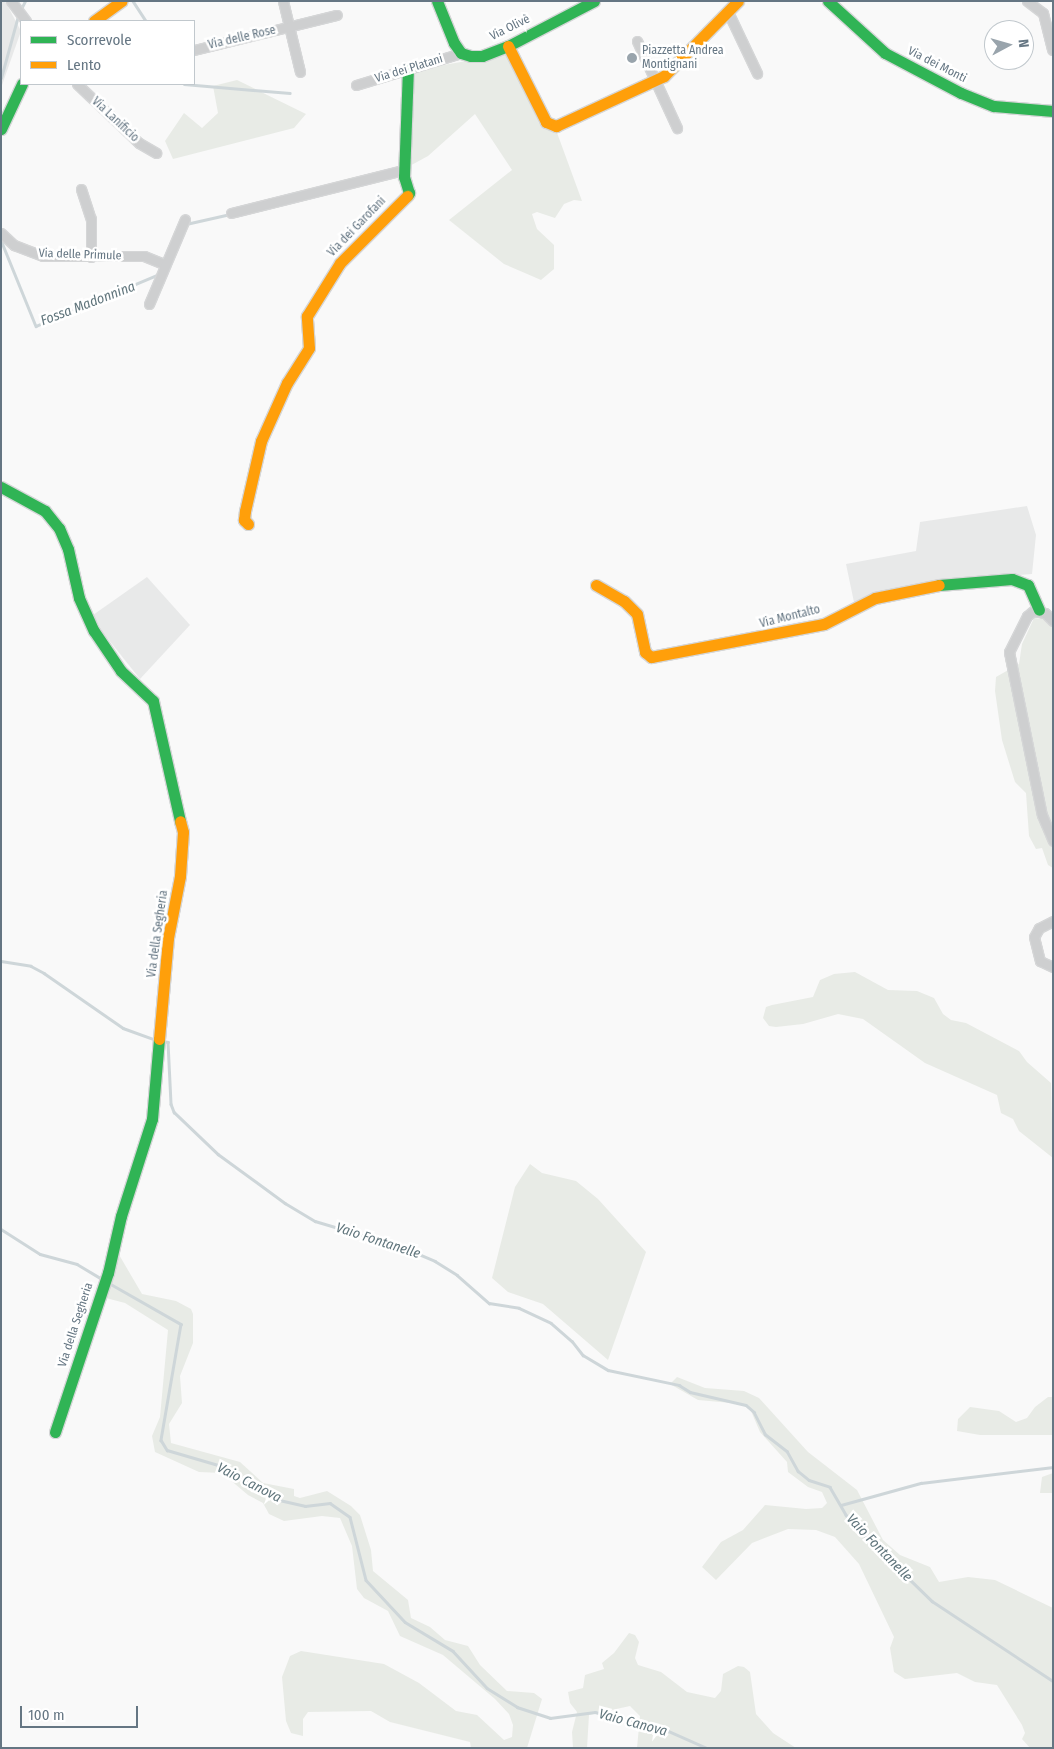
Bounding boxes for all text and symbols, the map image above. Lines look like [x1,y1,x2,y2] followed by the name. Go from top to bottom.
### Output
[488,12,532,44] street label: Via Olivè
[20,20,195,85] legend
[984,20,1034,70] north arrow
[207,23,277,53] street label: Via delle Rose
[67,31,132,49] text: Scorrevole
[1015,38,1032,49] text: N
[642,44,724,72] place label: Piazzetta Andrea Montignani
[905,44,969,86] street label: Via dei Monti
[373,52,445,86] street label: Via dei Platani
[626,52,638,64] marker: Piazzetta Andrea Montignani
[67,56,101,74] text: Lento
[89,95,141,145] street label: Via Lanificio
[325,194,389,260] street label: Via dei Garofani
[38,246,122,264] street label: Via delle Primule
[38,278,138,330] water label: Fossa Madonnina
[758,603,822,631] street label: Via Montalto
[145,889,171,979] street label: Via della Segheria
[334,1219,422,1263] water label: Vaio Fontanelle
[56,1281,96,1369] street label: Via della Segheria
[214,1460,284,1506] water label: Vaio Canova
[842,1511,916,1585] water label: Vaio Fontanelle
[22,1696,140,1728] scale bar
[28,1706,65,1724] text: 100 m
[597,1706,669,1740] water label: Vaio Canova

